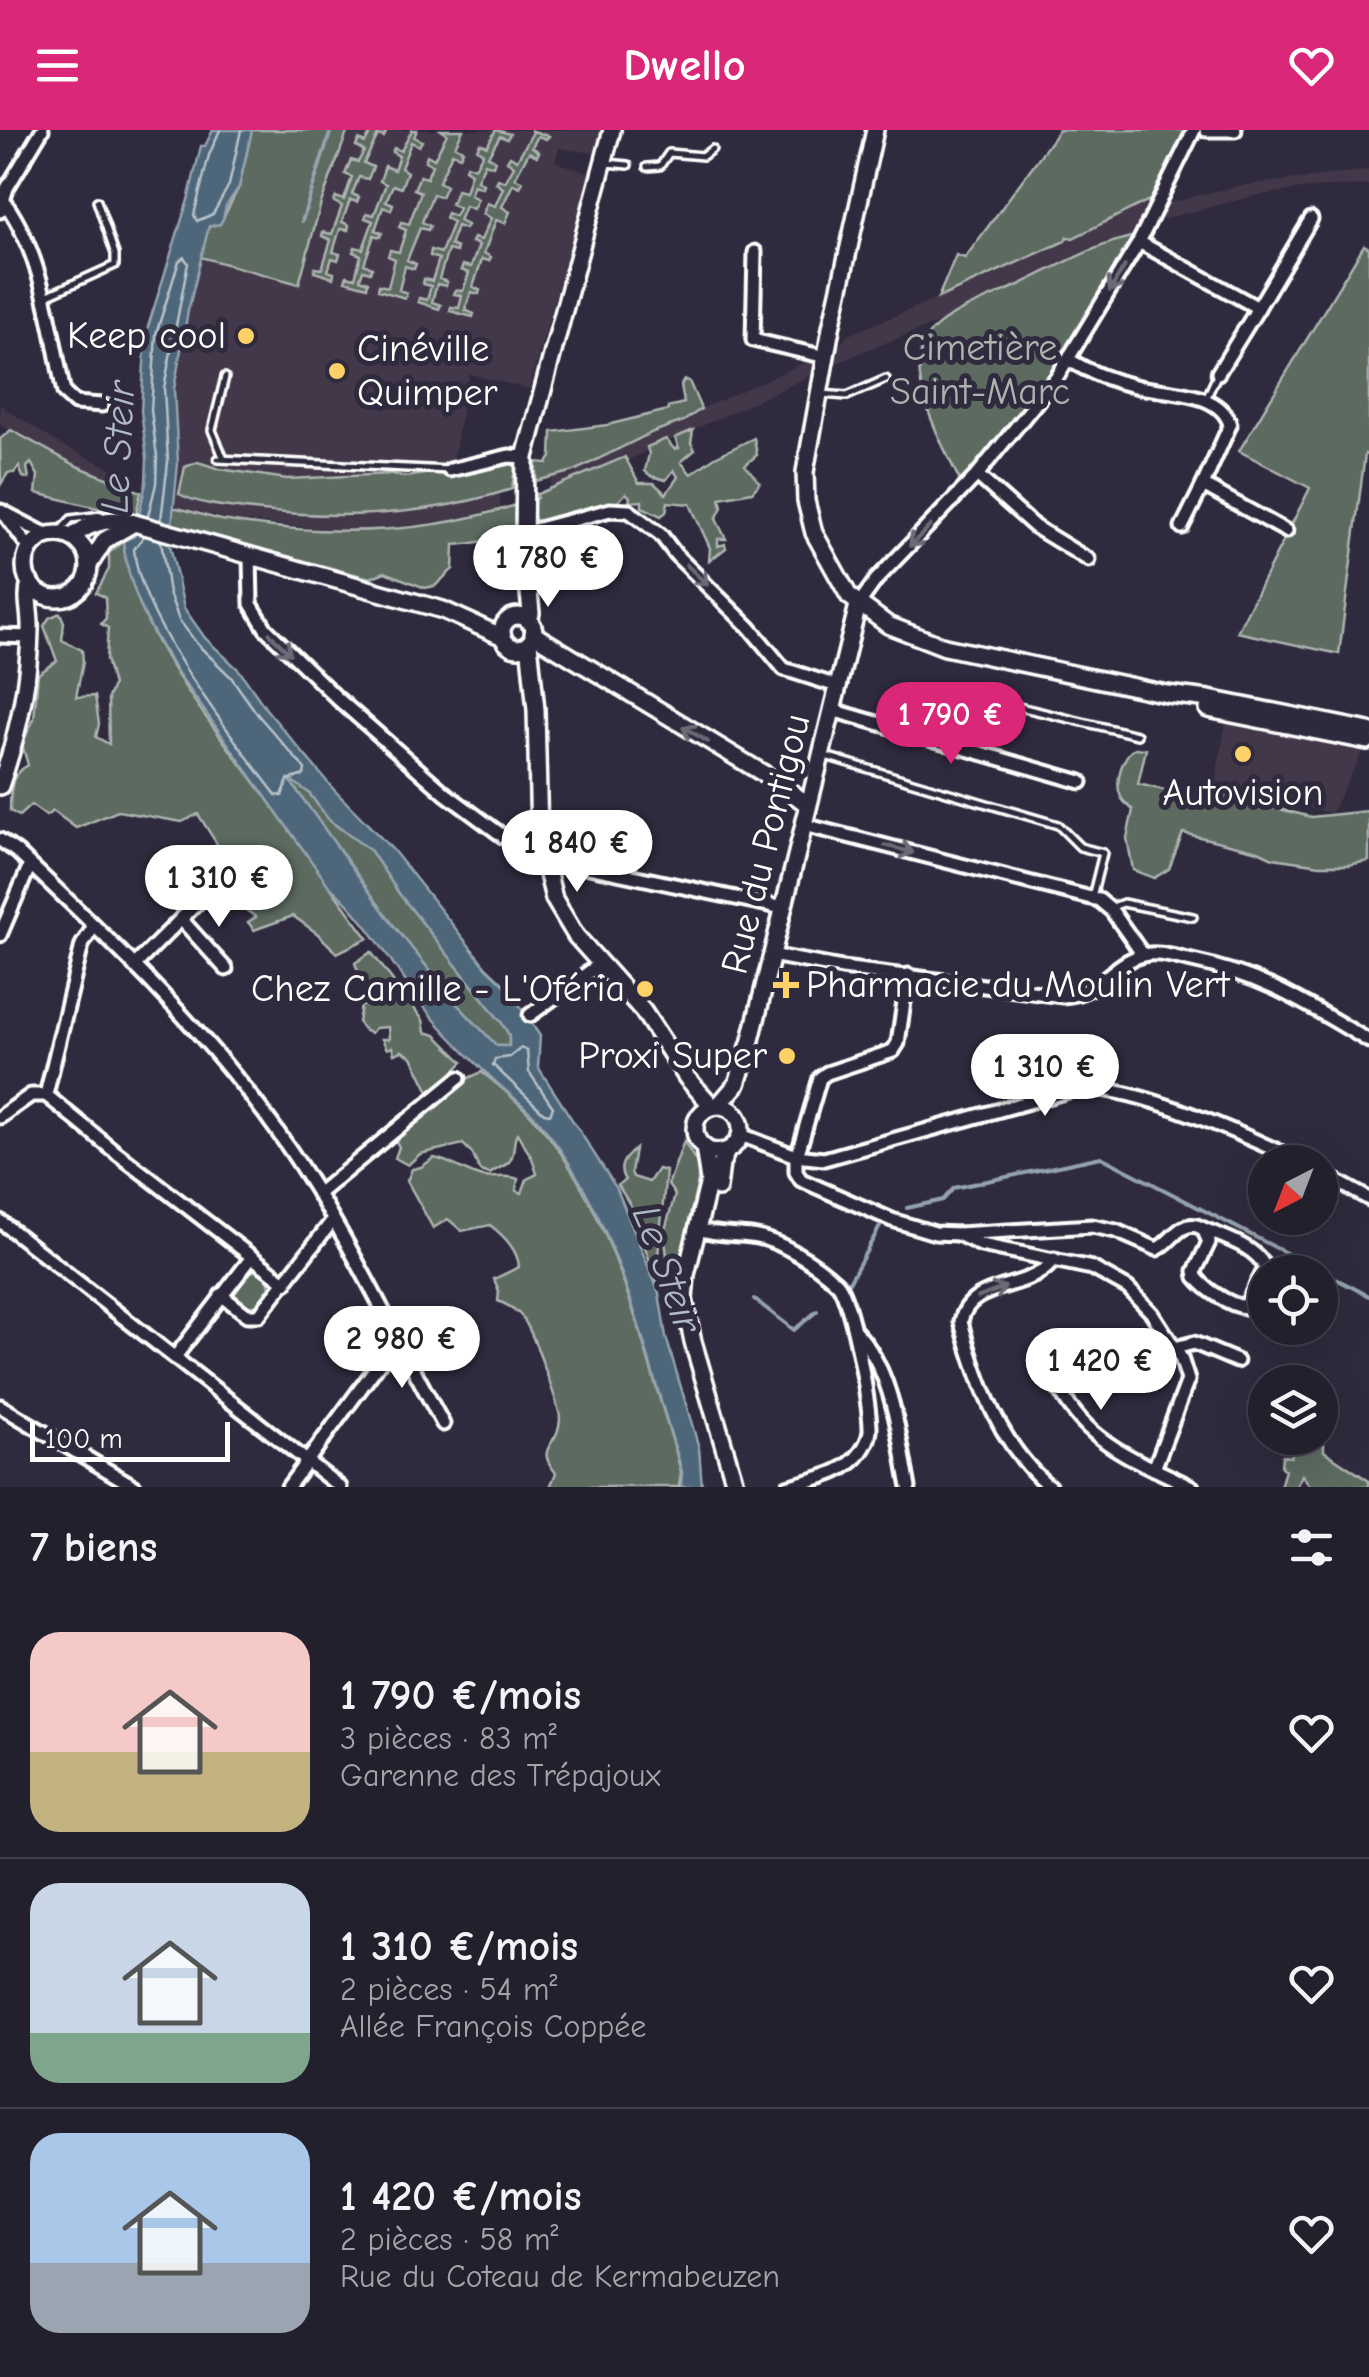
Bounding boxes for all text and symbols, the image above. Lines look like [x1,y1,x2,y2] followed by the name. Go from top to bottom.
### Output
[30,38,85,93] icon: menu
[1284,38,1339,93] icon: heart
[623,39,746,91] text: Dwello
[1106,264,1127,292] one-way arrow
[67,314,226,358] place label: Keep cool
[235,325,257,347] marker: Keep cool
[890,326,1070,414] park label: Cimetière Saint-Marc
[357,327,498,415] place label: Cinéville Quimper
[326,360,348,382] marker: Cinéville Quimper
[92,378,145,514] water label: Le Steir
[908,523,932,547] one-way arrow
[456,525,640,610] pin: 1 780 €
[495,539,601,576] text: 1 780 €
[684,563,708,587] one-way arrow
[268,631,292,655] one-way arrow
[859,682,1043,767] pin: 1 790 €
[898,696,1004,733] text: 1 790 €
[712,710,820,978] street label: Rue du Pontigou
[681,724,710,744] one-way arrow
[1232,743,1254,765] marker: Autovision
[1162,771,1324,815] place label: Autovision
[485,810,669,895] pin: 1 840 €
[523,824,631,861] text: 1 840 €
[883,841,914,860] one-way arrow
[127,845,311,930] pin: 1 310 €
[167,859,271,896] text: 1 310 €
[806,963,1231,1007] place label: Pharmacie du Moulin Vert
[251,967,625,1011] place label: Chez Camille - L'Oféria
[775,974,797,996] marker: Pharmacie du Moulin Vert
[634,978,656,1000] marker: Chez Camille - L'Oféria
[578,1034,767,1078] place label: Proxi Super
[953,1034,1137,1119] pin: 1 310 €
[776,1045,798,1067] marker: Proxi Super
[993,1048,1097,1085] text: 1 310 €
[1248,1145,1338,1235] north arrow
[1248,1145,1338,1455] map controls
[623,1199,712,1341] water label: Le Steir
[1248,1255,1338,1345] button: locate
[976,1282,1007,1300] one-way arrow
[310,1306,494,1391] pin: 2 980 €
[346,1320,458,1357] text: 2 980 €
[1009,1328,1193,1413] pin: 1 420 €
[1048,1342,1154,1379] text: 1 420 €
[1248,1365,1338,1455] button: layers
[30,1417,230,1462] scale bar
[45,1423,123,1455] text: 100 m
[1284,1520,1339,1575] icon: filters
[30,1523,157,1572] text: 7 biens
[340,1671,581,1720] text: 1 790 €/mois
[110,1672,230,1792] icon: home
[1284,1705,1339,1760] icon: heart
[340,1720,557,1757] text: 3 pièces · 83 m²
[340,1757,661,1794] text: Garenne des Trépajoux
[340,1922,578,1971] text: 1 310 €/mois
[110,1923,230,2043] icon: home
[1284,1956,1339,2011] icon: heart
[340,1971,557,2008] text: 2 pièces · 54 m²
[340,2008,646,2045] text: Allée François Coppée
[340,2172,582,2221] text: 1 420 €/mois
[110,2173,230,2293] icon: home
[1284,2206,1339,2261] icon: heart
[340,2221,558,2258] text: 2 pièces · 58 m²
[340,2258,780,2295] text: Rue du Coteau de Kermabeuzen

